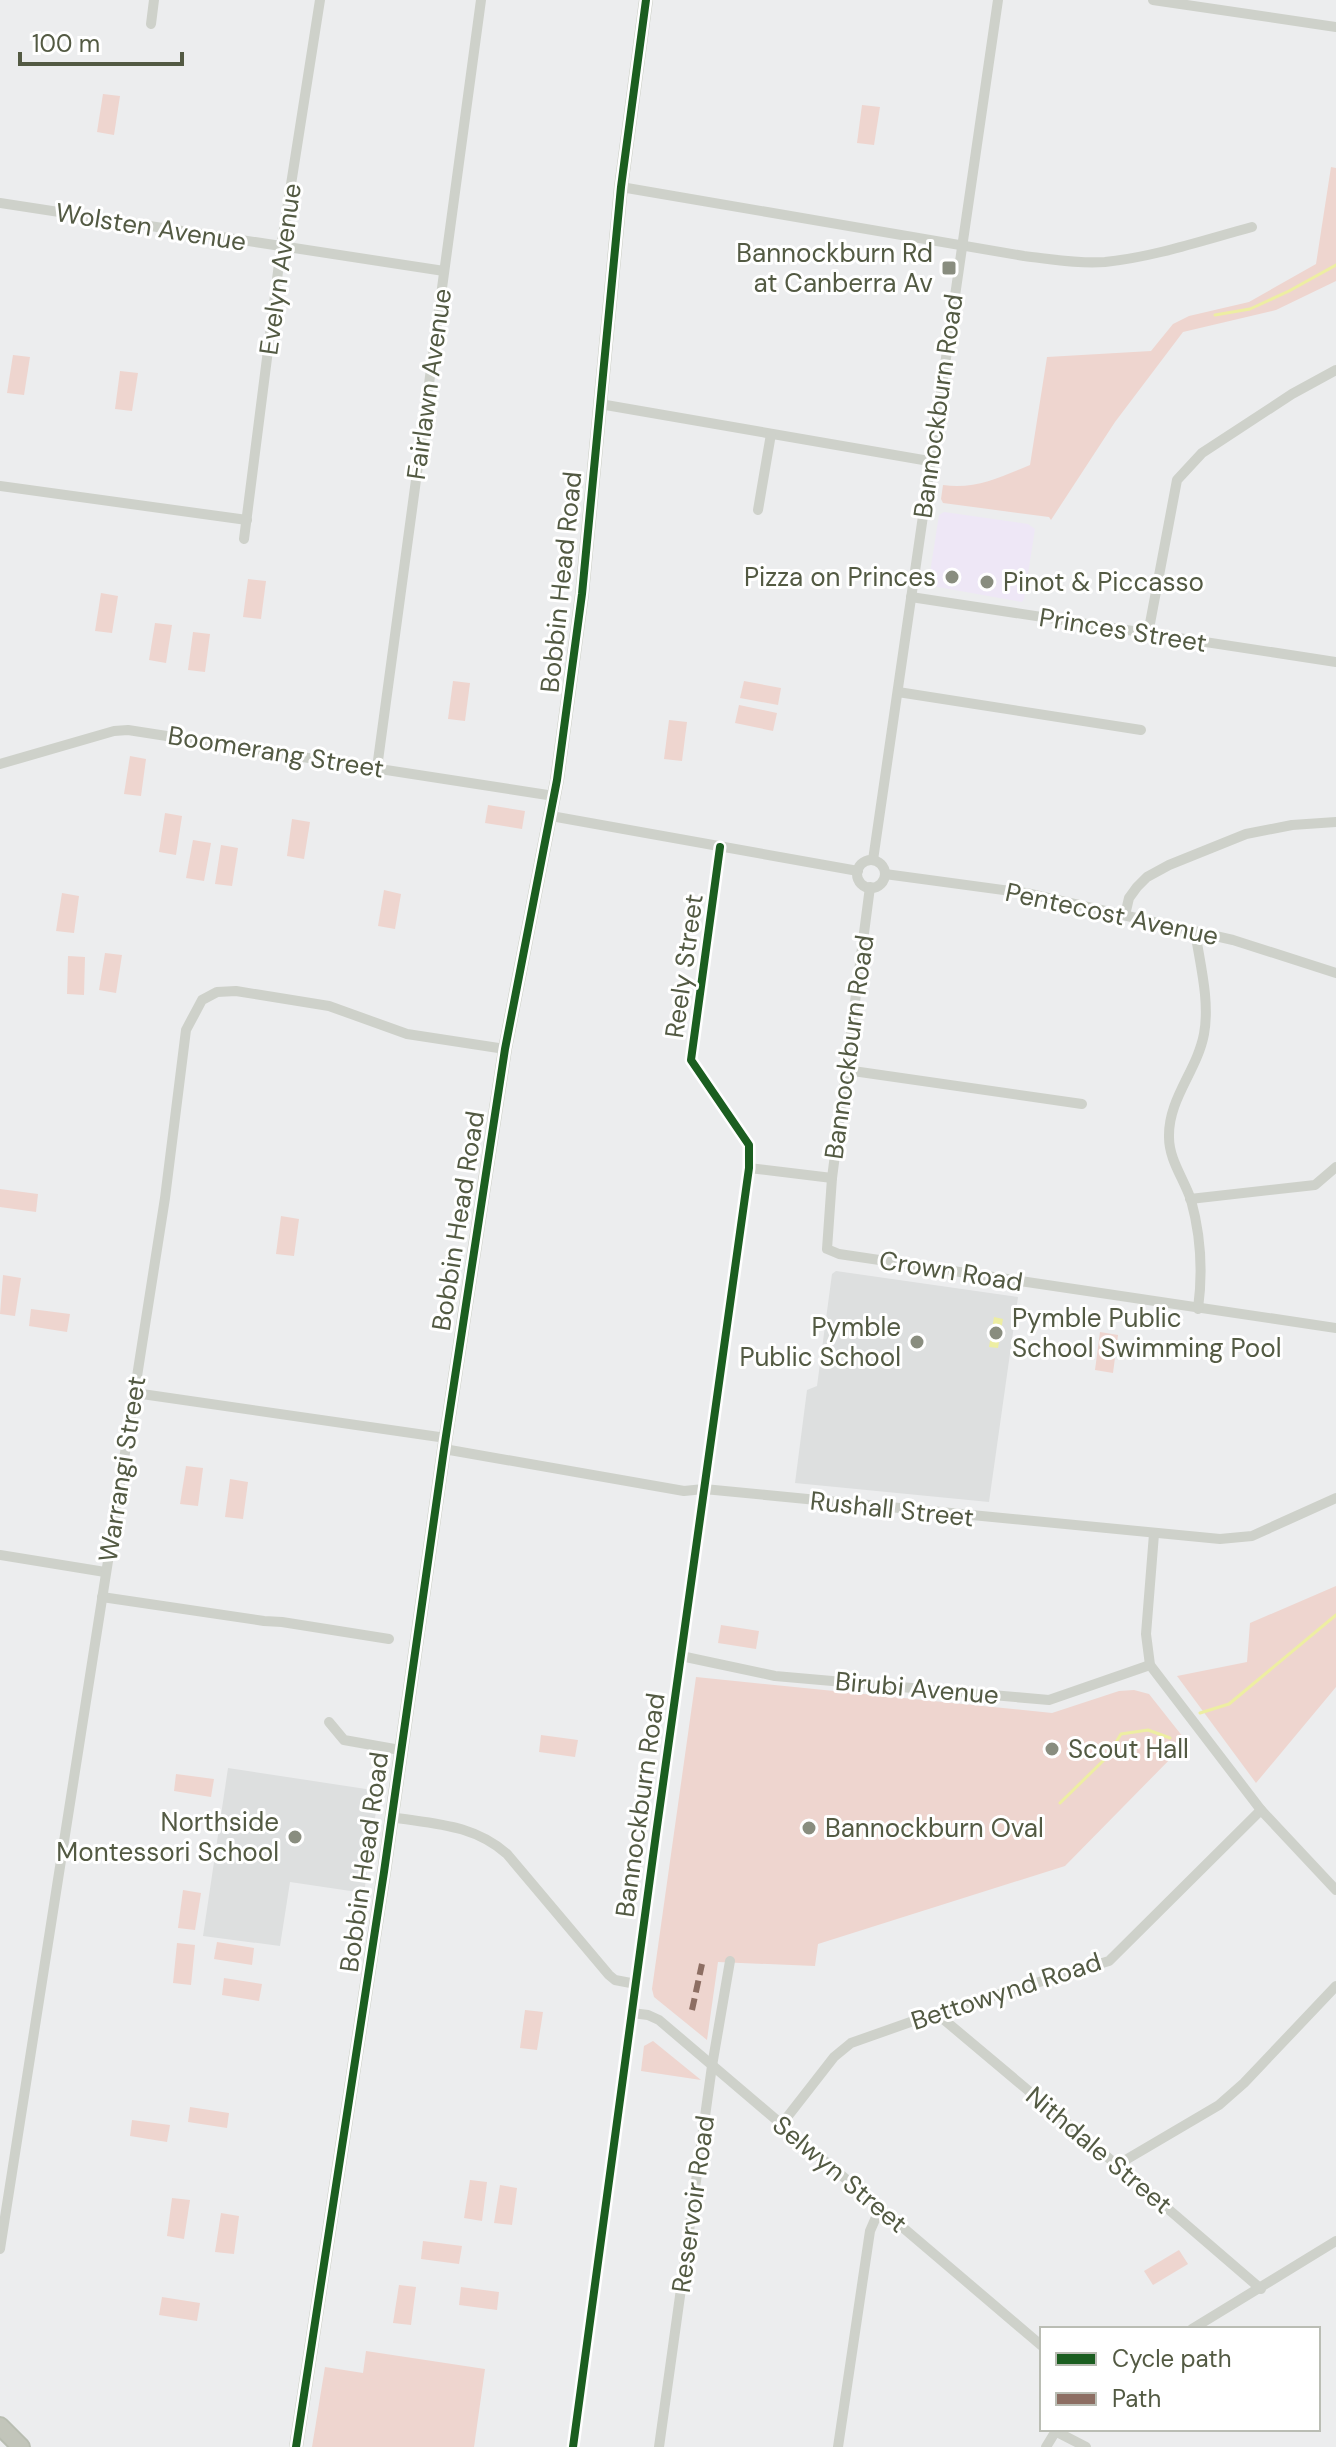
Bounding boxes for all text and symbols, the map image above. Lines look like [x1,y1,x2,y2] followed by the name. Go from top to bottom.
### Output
[20,16,182,66] scale bar
[32,28,100,59] text: 100 m
[251,181,309,357] street label: Evelyn Avenue
[53,195,249,259] street label: Wolsten Avenue
[736,236,933,300] place label: Bannockburn Rd at Canberra Av
[940,259,958,277] marker: Bannockburn Rd at Canberra Av
[399,286,459,482] street label: Fairlawn Avenue
[905,292,971,520] street label: Bannockburn Road
[532,470,590,694] street label: Bobbin Head Road
[744,560,936,594] place label: Pizza on Princes
[1003,565,1204,599] place label: Pinot & Piccasso
[943,568,961,586] marker: Pizza on Princes
[978,573,996,591] marker: Pinot & Piccasso
[1037,600,1209,660] street label: Princes Street
[166,718,386,786] street label: Boomerang Street
[1002,875,1222,953] street label: Pentecost Avenue
[657,892,711,1040] street label: Reely Street
[816,933,882,1161] street label: Bannockburn Road
[424,1109,492,1333] street label: Bobbin Head Road
[877,1243,1025,1299] street label: Crown Road
[1012,1301,1282,1365] place label: Pymble Public School Swimming Pool
[739,1310,901,1374] place label: Pymble Public School
[987,1324,1005,1342] marker: Pymble Public School Swimming Pool
[908,1333,926,1351] marker: Pymble Public School
[91,1374,153,1564] street label: Warrangi Street
[808,1483,976,1535] street label: Rushall Street
[834,1664,1000,1712] street label: Birubi Avenue
[607,1691,673,1919] street label: Bannockburn Road
[1068,1732,1189,1766] place label: Scout Hall
[1043,1740,1061,1758] marker: Scout Hall
[332,1750,396,1974] street label: Bobbin Head Road
[56,1805,279,1869] place label: Northside Montessori School
[825,1811,1044,1845] place label: Bannockburn Oval
[800,1819,818,1837] marker: Bannockburn Oval
[286,1828,304,1846] marker: Northside Montessori School
[907,1944,1105,2038] street label: Bettowynd Road
[1019,2079,1179,2221] street label: Nithdale Street
[766,2108,914,2240] street label: Selwyn Street
[664,2113,722,2295] street label: Reservoir Road
[1040,2327,1320,2431] legend
[1112,2343,1231,2374] text: Cycle path
[1112,2383,1161,2414] text: Path

